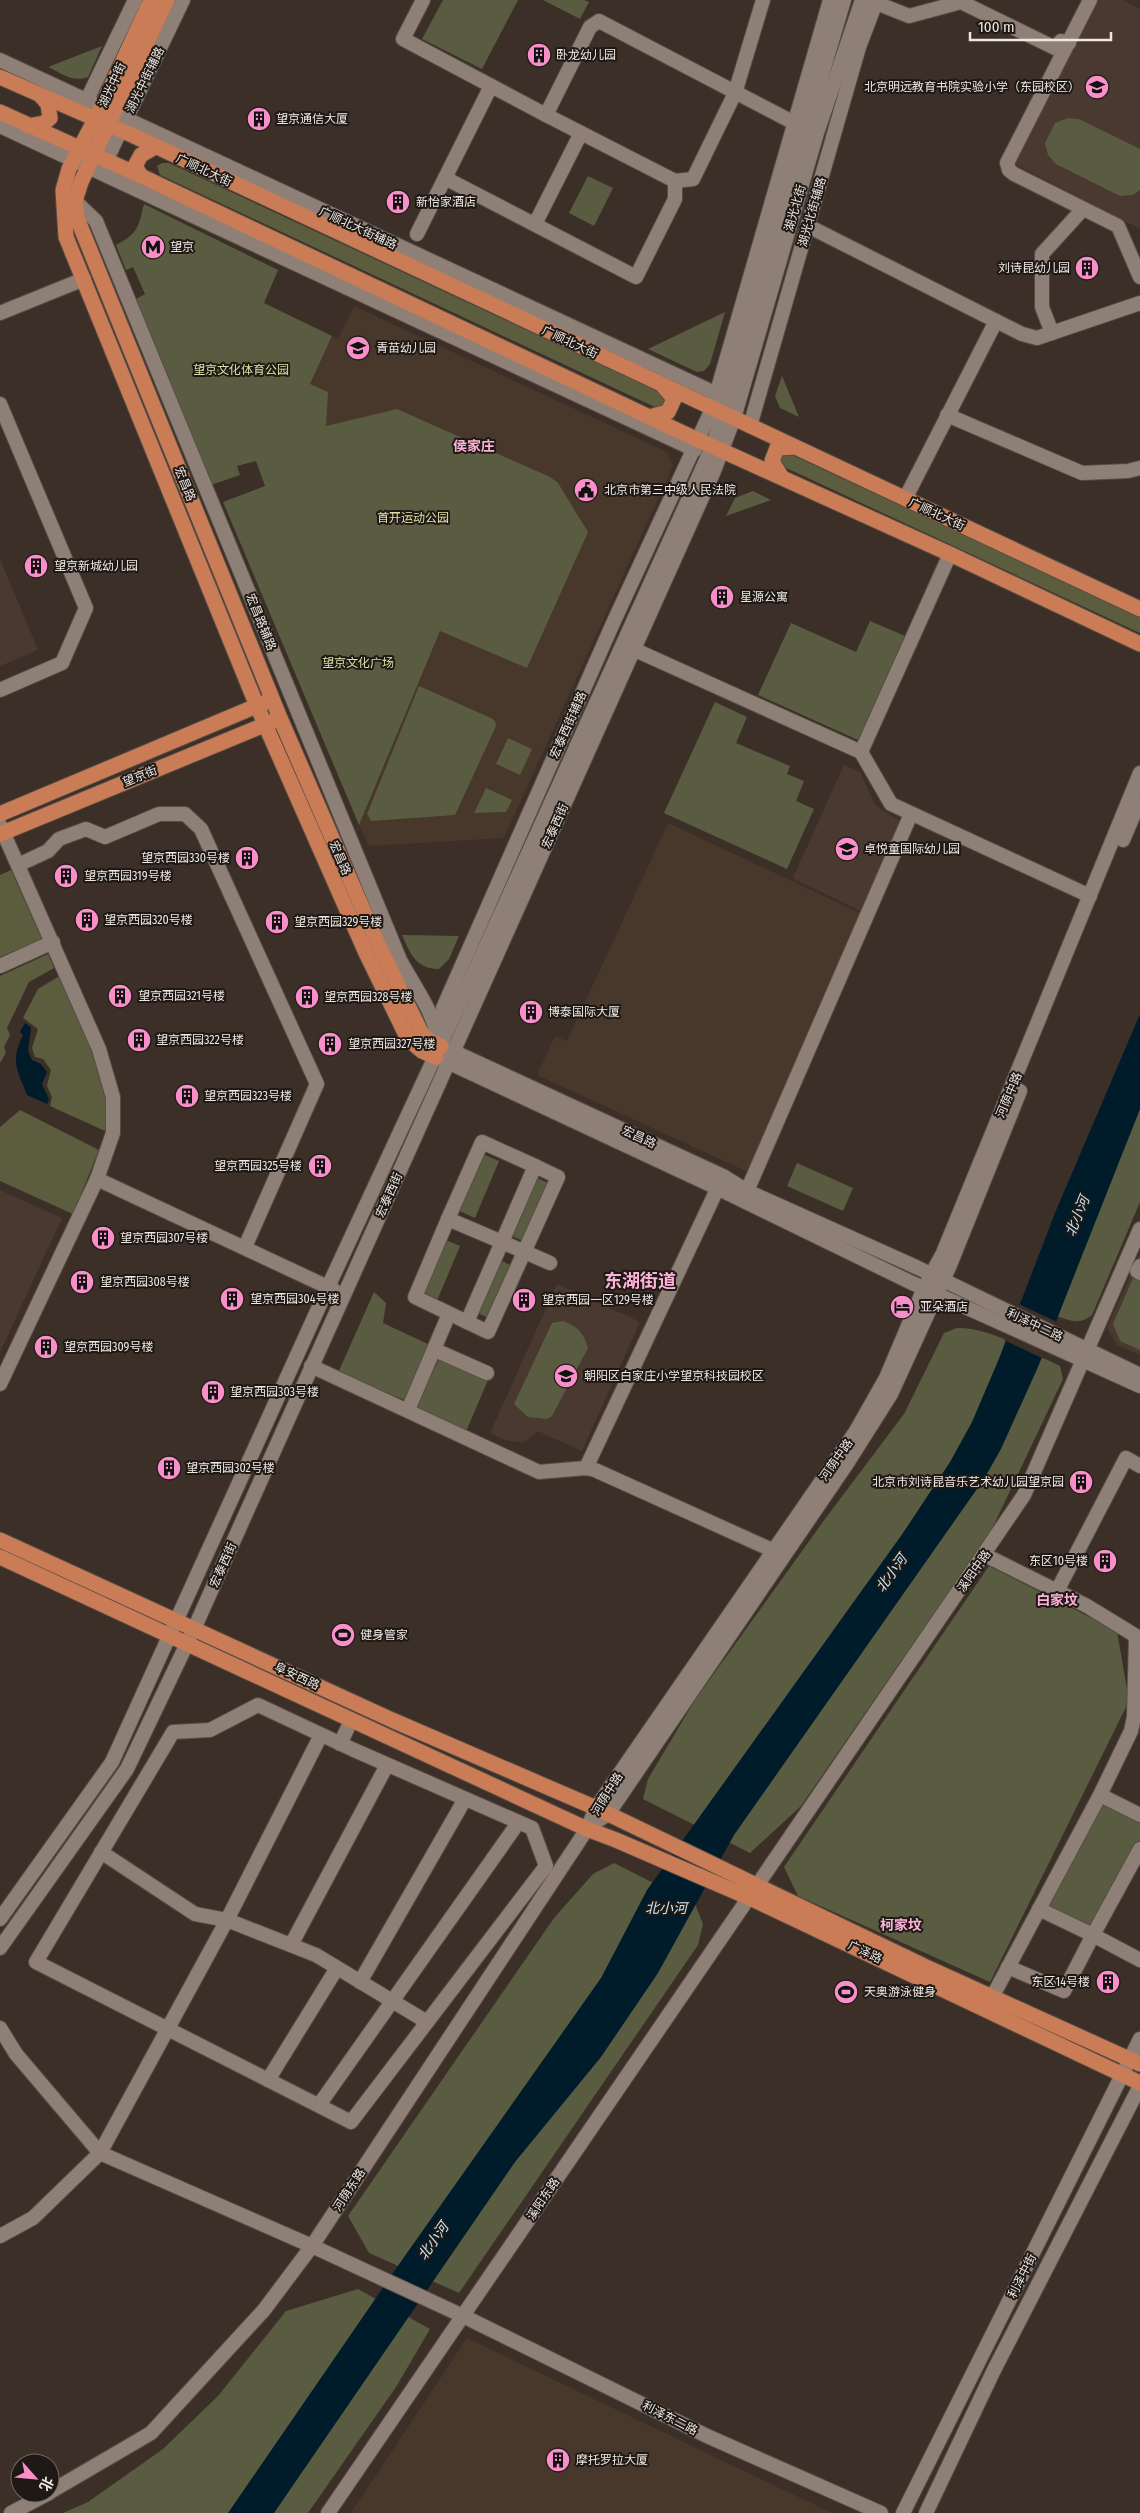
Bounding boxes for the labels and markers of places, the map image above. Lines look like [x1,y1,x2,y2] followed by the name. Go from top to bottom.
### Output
[526,42,552,68] building icon: 卧龙幼儿园
[556,48,616,62] place label: 卧龙幼儿园
[1084,74,1110,100] school or university icon: 北京明远教育书院实验小学（东园校区）
[864,80,1080,94] place label: 北京明远教育书院实验小学（东园校区）
[246,106,272,132] building icon: 望京通信大厦
[276,112,348,126] place label: 望京通信大厦
[385,189,411,215] building icon: 新怡家酒店
[416,195,476,209] place label: 新怡家酒店
[140,234,166,260] metro station icon: 望京
[170,240,194,254] place label: 望京
[1074,255,1100,281] building icon: 刘诗昆幼儿园
[998,261,1070,275] place label: 刘诗昆幼儿园
[345,335,371,361] school or university icon: 青苗幼儿园
[376,341,436,355] place label: 青苗幼儿园
[573,477,599,503] public building icon: 北京市第三中级人民法院
[604,483,736,497] place label: 北京市第三中级人民法院
[23,553,49,579] building icon: 望京新城幼儿园
[54,559,138,573] place label: 望京新城幼儿园
[709,584,735,610] building icon: 星源公寓
[740,590,788,604] place label: 星源公寓
[834,836,860,862] school or university icon: 卓悦童国际幼儿园
[864,842,960,856] place label: 卓悦童国际幼儿园
[234,845,260,871] building icon: 望京西园330号楼
[141,851,230,865] place label: 望京西园330号楼
[53,863,79,889] building icon: 望京西园319号楼
[84,869,172,883] place label: 望京西园319号楼
[74,907,100,933] building icon: 望京西园320号楼
[264,909,290,935] building icon: 望京西园329号楼
[104,913,193,927] place label: 望京西园320号楼
[294,915,382,929] place label: 望京西园329号楼
[107,983,133,1009] building icon: 望京西园321号楼
[294,984,320,1010] building icon: 望京西园328号楼
[138,989,225,1003] place label: 望京西园321号楼
[324,990,413,1004] place label: 望京西园328号楼
[518,999,544,1025] building icon: 博泰国际大厦
[548,1005,620,1019] place label: 博泰国际大厦
[126,1027,152,1053] building icon: 望京西园322号楼
[317,1031,343,1057] building icon: 望京西园327号楼
[156,1033,244,1047] place label: 望京西园322号楼
[348,1037,435,1051] place label: 望京西园327号楼
[174,1083,200,1109] building icon: 望京西园323号楼
[204,1089,292,1103] place label: 望京西园323号楼
[307,1153,333,1179] building icon: 望京西园325号楼
[214,1159,302,1173] place label: 望京西园325号楼
[90,1225,116,1251] building icon: 望京西园307号楼
[120,1231,208,1245] place label: 望京西园307号楼
[69,1269,95,1295] building icon: 望京西园308号楼
[100,1275,190,1289] place label: 望京西园308号楼
[219,1286,245,1312] building icon: 望京西园304号楼
[511,1287,537,1313] building icon: 望京西园一区129号楼
[250,1292,339,1306] place label: 望京西园304号楼
[542,1293,654,1307] place label: 望京西园一区129号楼
[889,1294,915,1320] hotel icon: 亚朵酒店
[920,1300,968,1314] place label: 亚朵酒店
[33,1334,59,1360] building icon: 望京西园309号楼
[64,1340,153,1354] place label: 望京西园309号楼
[553,1363,579,1389] school or university icon: 朝阳区白家庄小学望京科技园校区
[584,1369,764,1383] place label: 朝阳区白家庄小学望京科技园校区
[200,1379,226,1405] building icon: 望京西园303号楼
[230,1385,319,1399] place label: 望京西园303号楼
[156,1455,182,1481] building icon: 望京西园302号楼
[186,1461,275,1475] place label: 望京西园302号楼
[1068,1469,1094,1495] building icon: 北京市刘诗昆音乐艺术幼儿园望京园
[872,1475,1064,1489] place label: 北京市刘诗昆音乐艺术幼儿园望京园
[1092,1548,1118,1574] building icon: 东区10号楼
[1029,1554,1088,1568] place label: 东区10号楼
[330,1622,356,1648] sports icon: 健身管家
[360,1628,408,1642] place label: 健身管家
[1095,1969,1121,1995] building icon: 东区14号楼
[1032,1975,1090,1989] place label: 东区14号楼
[833,1979,859,2005] sports icon: 天奥游泳健身
[864,1985,936,1999] place label: 天奥游泳健身
[545,2447,571,2473] building icon: 摩托罗拉大厦
[576,2453,648,2467] place label: 摩托罗拉大厦

